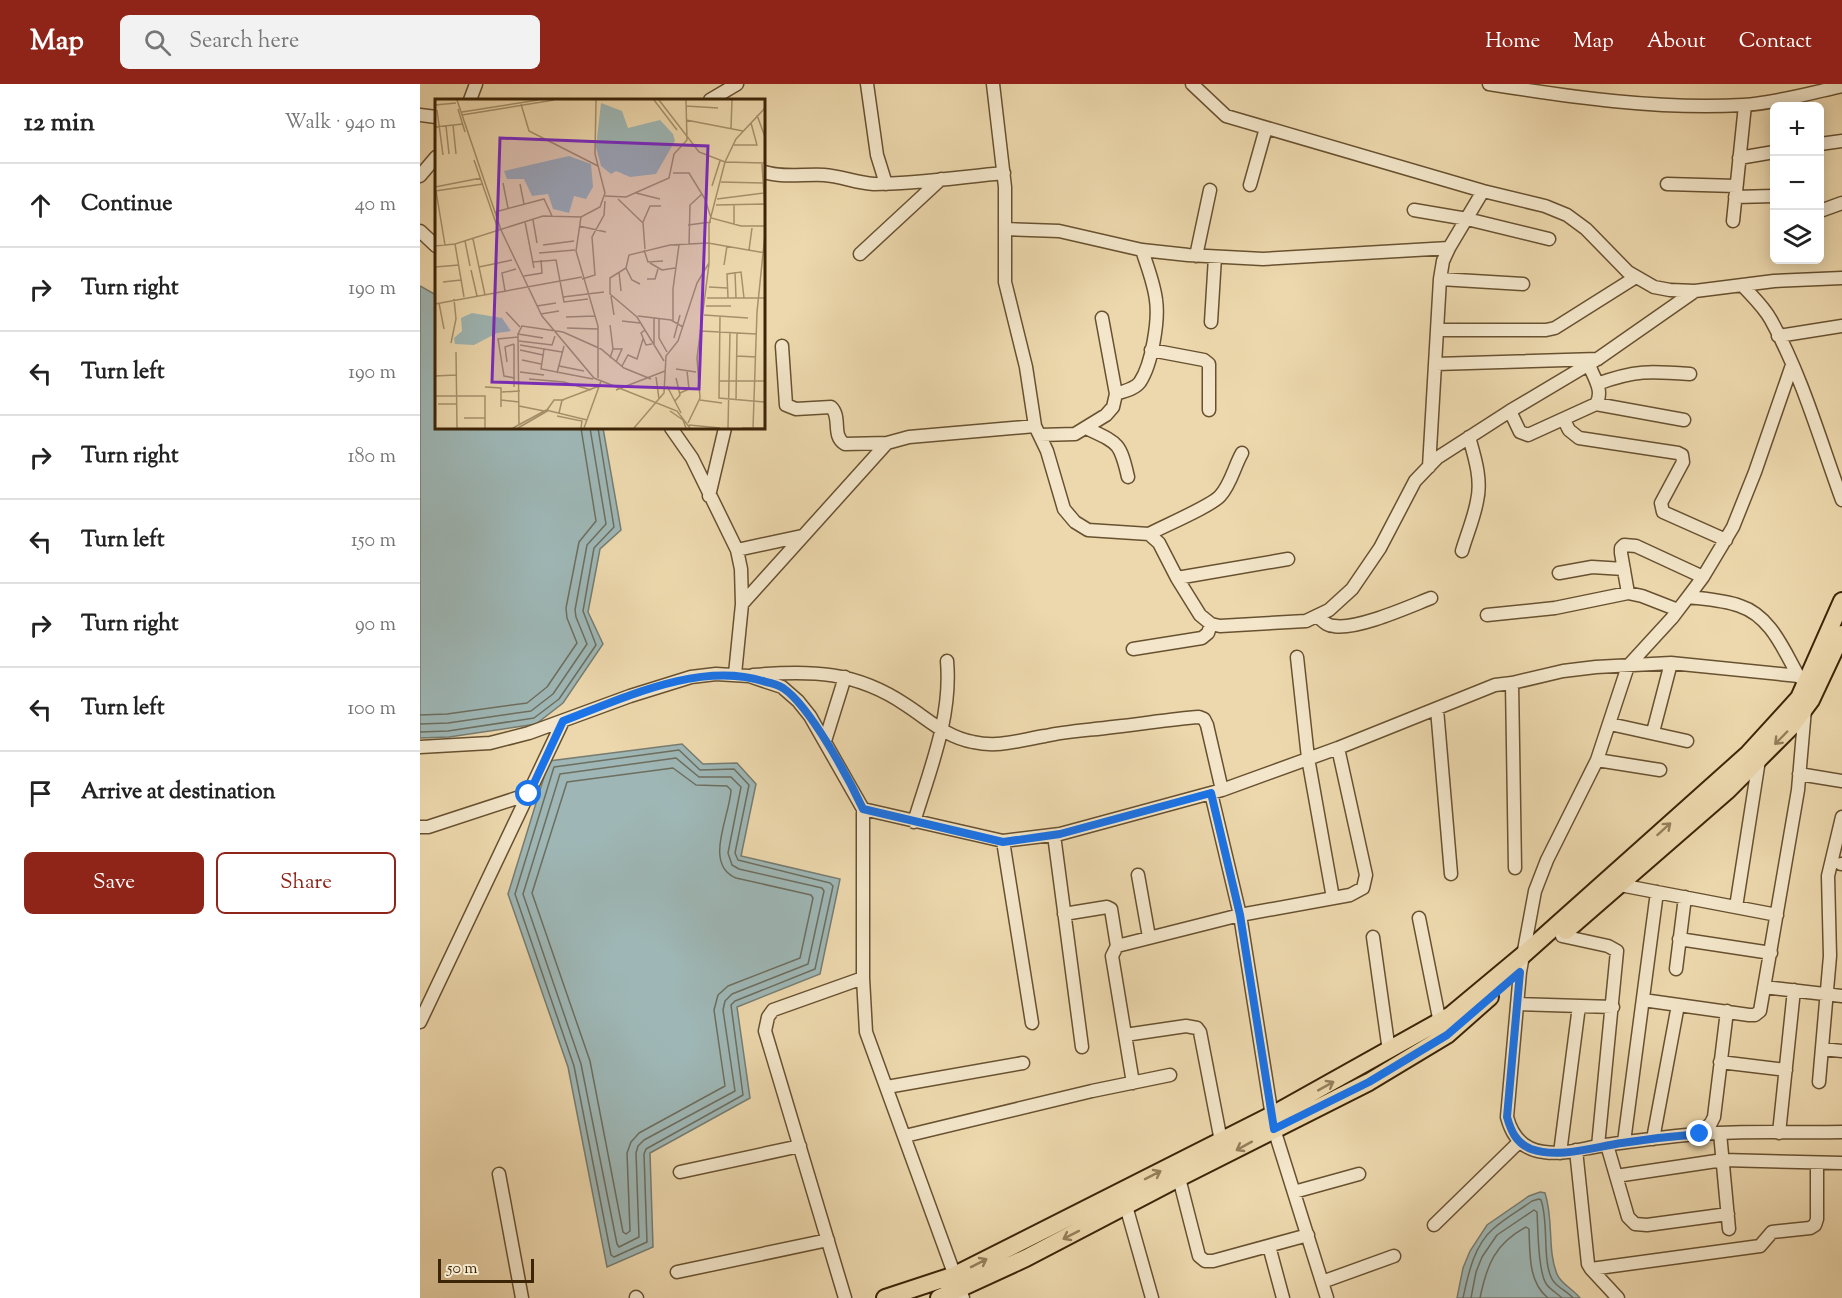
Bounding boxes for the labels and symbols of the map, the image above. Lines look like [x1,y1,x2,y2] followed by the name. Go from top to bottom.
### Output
[435,99,765,429] inset map
[1774,730,1788,745] one-way arrow
[515,780,541,806] route start
[1656,822,1671,836] one-way arrow
[1317,1080,1334,1092] one-way arrow
[1686,1120,1712,1146] route end
[1236,1140,1253,1152] one-way arrow
[1144,1169,1161,1181] one-way arrow
[1062,1230,1080,1241] one-way arrow
[438,1256,534,1284] scale bar
[969,1256,987,1268] one-way arrow

